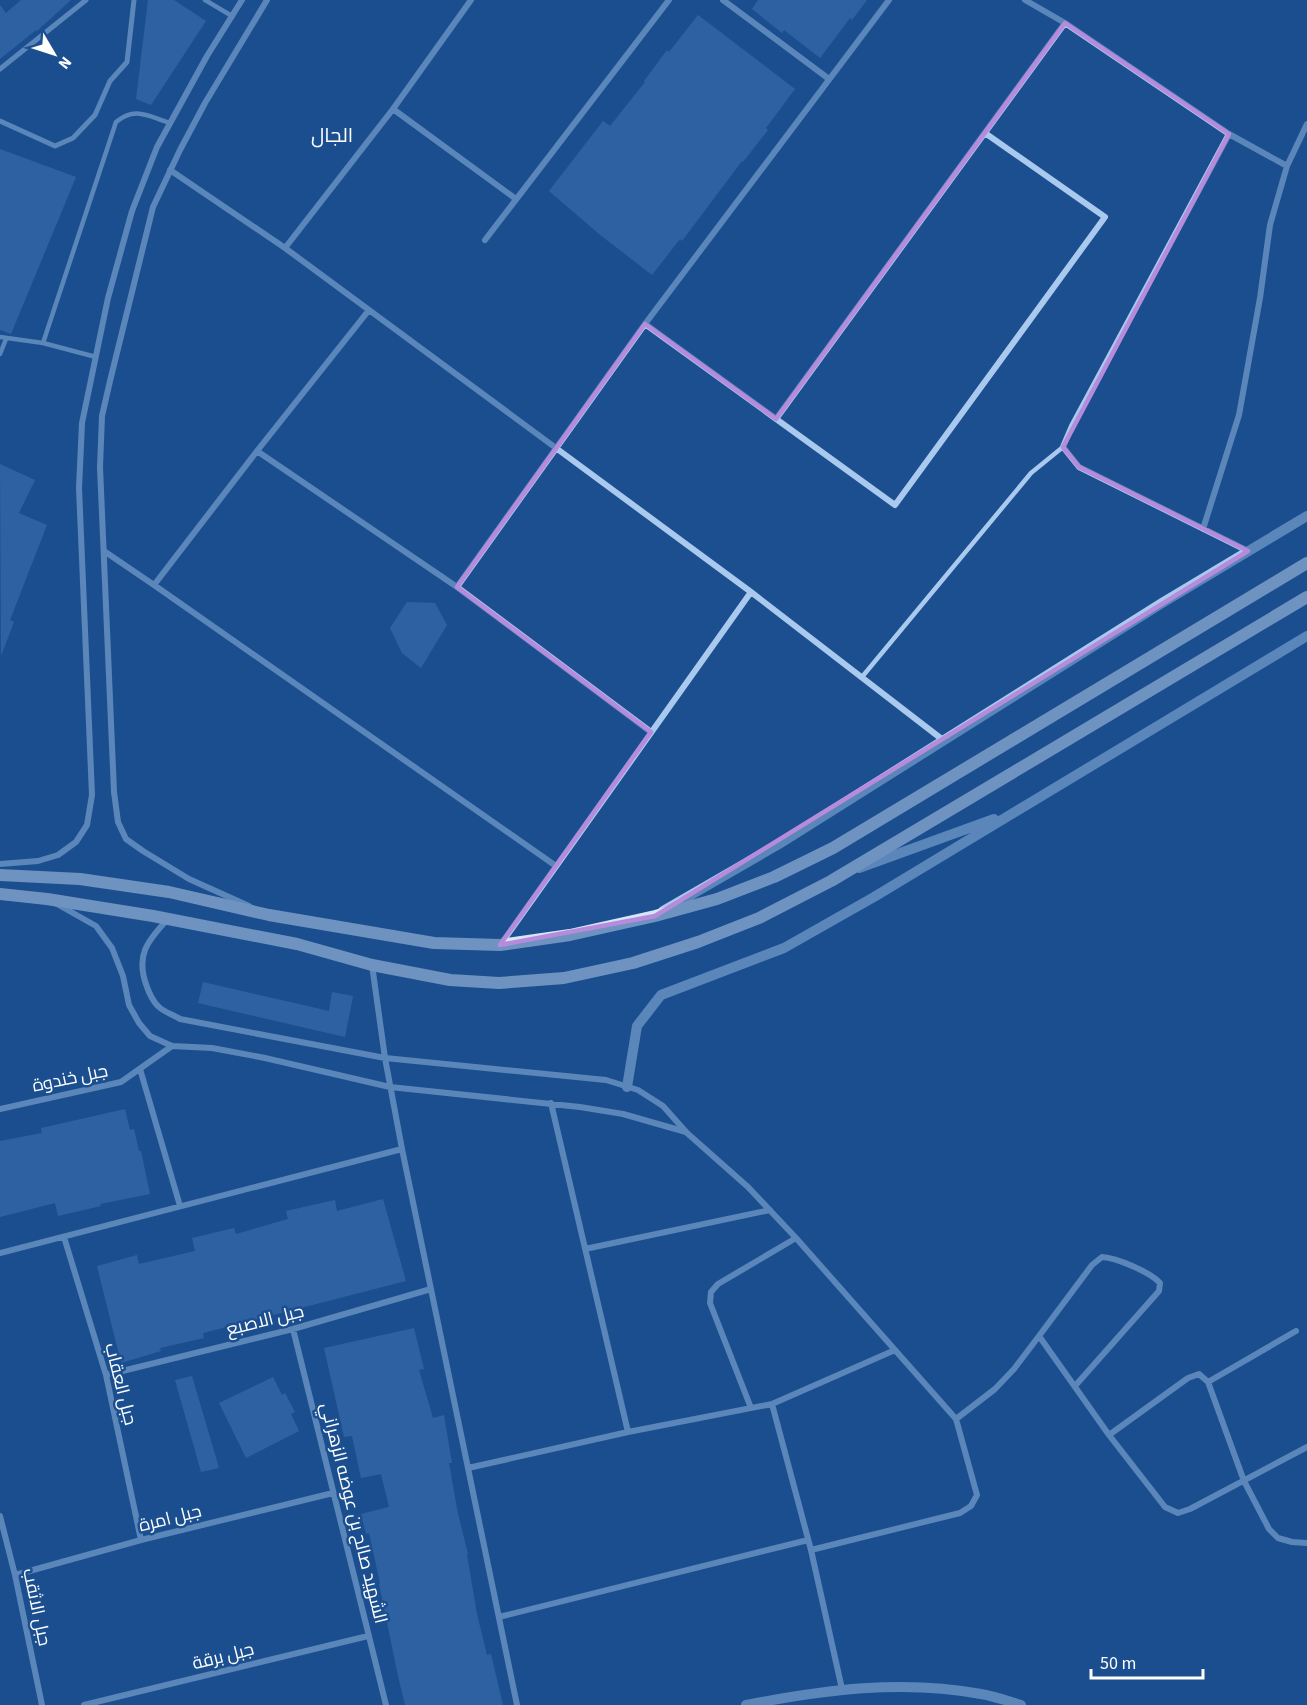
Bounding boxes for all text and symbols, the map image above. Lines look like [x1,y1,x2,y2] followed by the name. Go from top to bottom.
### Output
[24,24,84,84] north arrow
[53,52,77,74] text: N
[311,122,353,150] district label: الجال
[30,1058,110,1099] street label: جبل خندوة
[224,1299,307,1342] street label: جبل الاصبع
[98,1340,143,1428] street label: جبل العقاب
[313,1400,393,1626] street label: الشهيد صالح بن عوضه الزهراني
[136,1499,204,1538] street label: جبل امرة
[16,1566,57,1648] street label: جبل الاثقب
[190,1637,257,1676] street label: جبل برقة
[1091,1642,1204,1680] scale bar
[1100,1651,1136,1676] text: 50 m

